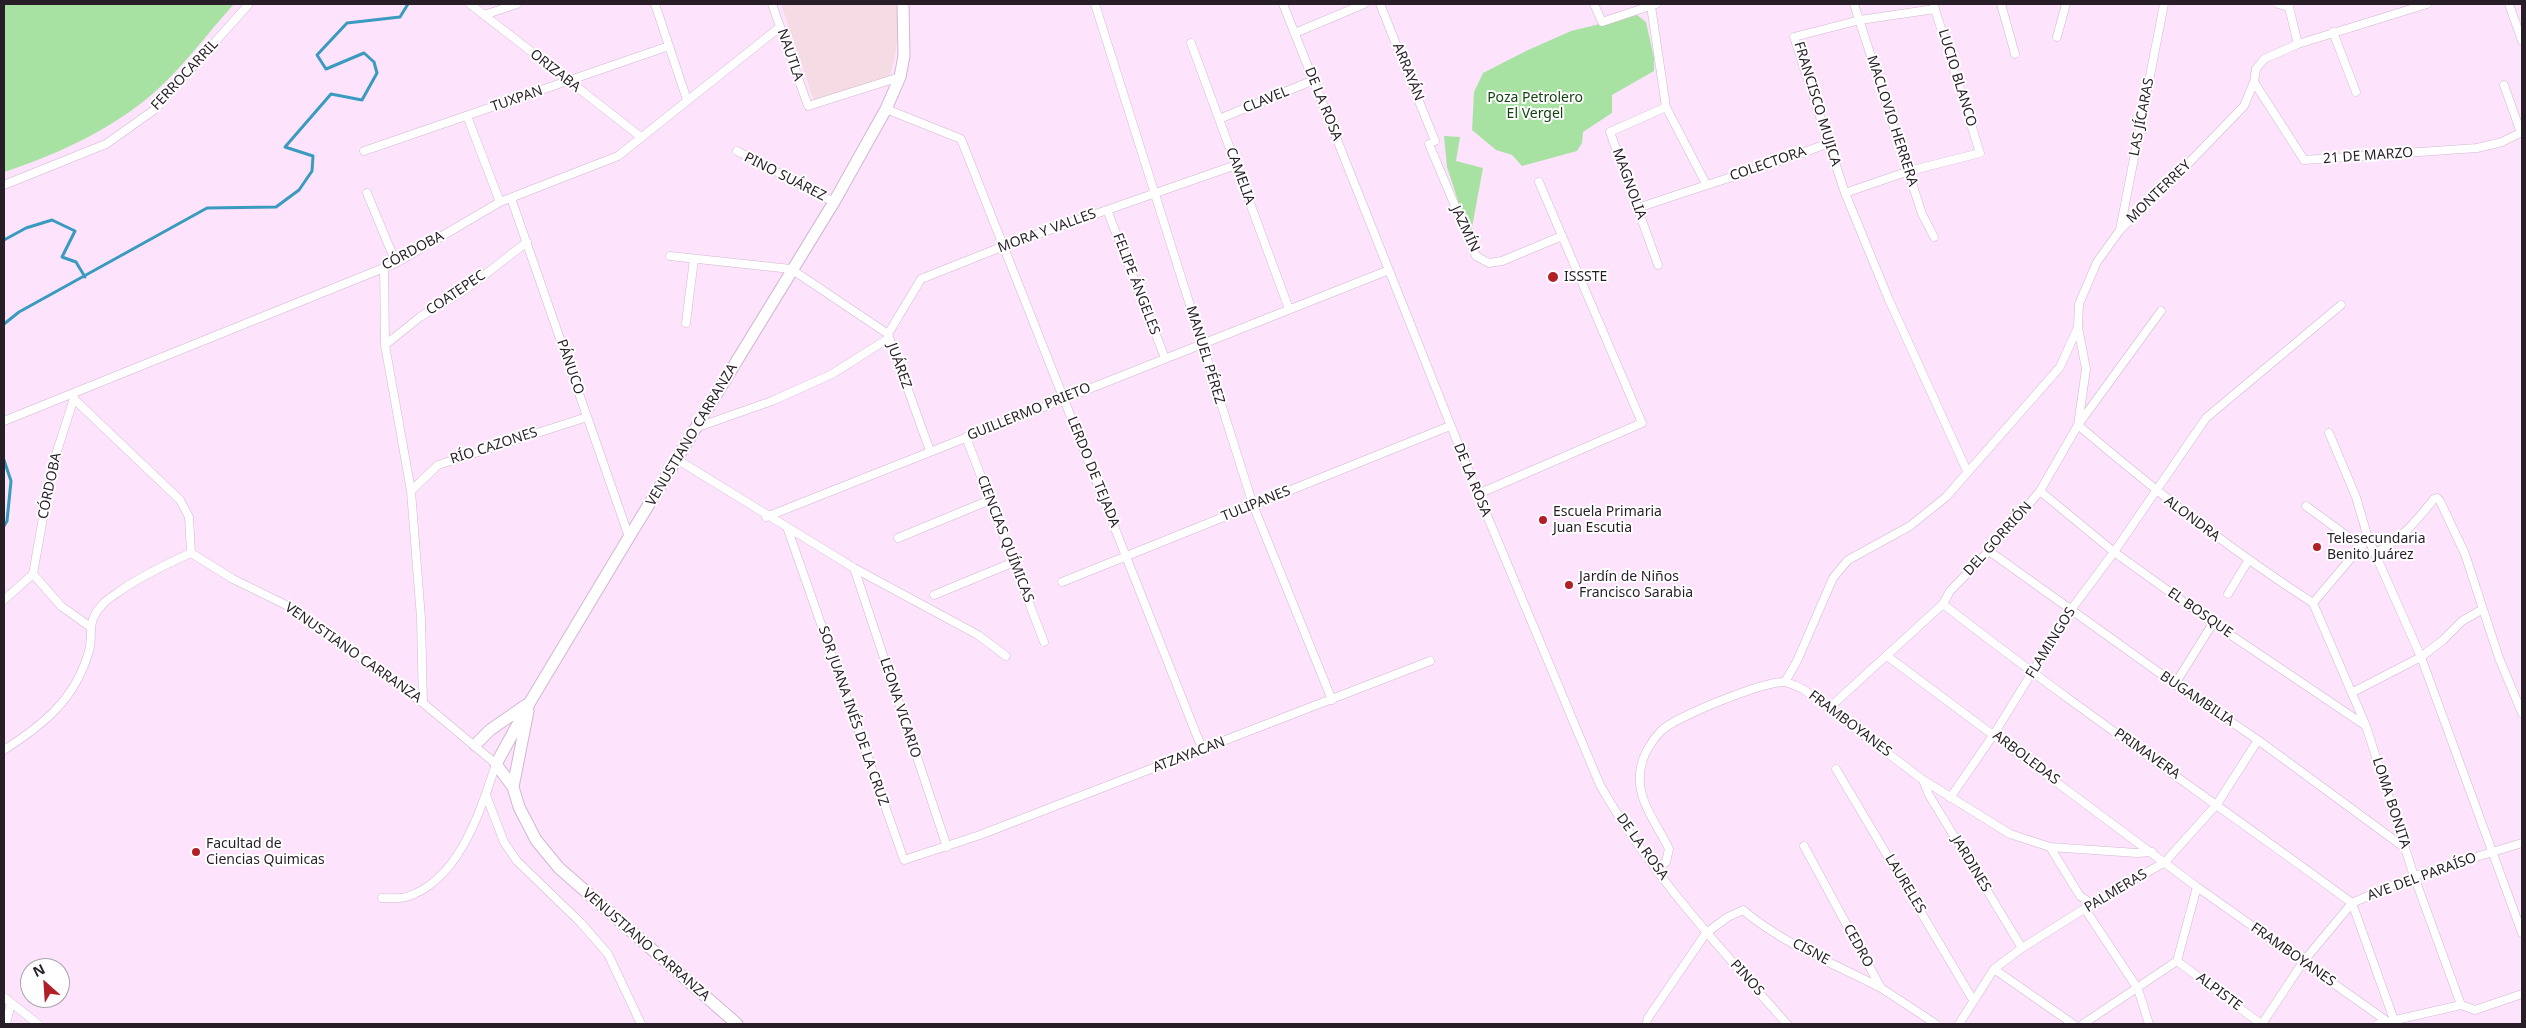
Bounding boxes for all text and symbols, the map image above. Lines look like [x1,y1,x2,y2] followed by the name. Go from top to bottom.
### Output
[773,27,807,83] street label: NAUTLA
[1934,27,1980,129] street label: LUCIO BLANCO
[148,36,222,114] street label: FERROCARRIL
[1790,40,1844,168] street label: FRANCISCO MUJICA
[1389,41,1427,103] street label: ARRAYÁN
[526,46,584,96] street label: ORIZABA
[1863,53,1921,189] street label: MACLOVIO HERRERA
[1301,65,1345,143] street label: DE LA ROSA
[2126,76,2158,158] street label: LAS JÍCARAS
[489,82,545,116] street label: TUXPAN
[1241,83,1291,117] street label: CLAVEL
[1487,90,1583,122] park label: Poza Petrolero El Vergel
[1728,143,1808,185] street label: COLECTORA
[2322,144,2414,168] street label: 21 DE MARZO
[1222,145,1258,207] street label: CAMELIA
[1608,146,1650,222] street label: MAGNOLIA
[741,149,829,205] street label: PINO SUÁREZ
[2123,157,2195,227] street label: MONTERREY
[1447,203,1483,255] street label: JAZMÍN
[996,205,1098,257] street label: MORA Y VALLES
[379,228,447,274] street label: CÓRDOBA
[1109,231,1163,337] street label: FELIPE ÁNGELES
[423,267,489,319] street label: COATEPEC
[1564,269,1607,285] place label: ISSSTE
[1546,270,1560,284] marker: ISSSTE
[1182,304,1228,406] street label: MANUEL PÉREZ
[553,337,587,397] street label: PÁNUCO
[883,341,915,391] street label: JUÁREZ
[643,361,741,509] street label: VENUSTIANO CARRANZA
[965,380,1093,444] street label: GUILLERMO PRIETO
[1063,414,1123,530] street label: LERDO DE TEJADA
[448,424,540,468] street label: RÍO CAZONES
[1450,441,1494,519] street label: DE LA ROSA
[35,451,65,521] street label: CÓRDOBA
[973,473,1037,605] street label: CIENCIAS QUÍMICAS
[1219,483,1293,525] street label: TULIPANES
[2161,493,2223,545] street label: ALONDRA
[1960,499,2036,579] street label: DEL GORRIÓN
[1553,504,1662,536] place label: Escuela Primaria Juan Escutia
[1537,514,1549,526] marker: Escuela Primaria Juan Escutia
[2327,531,2426,564] place label: Telesecundaria Benito Juárez
[2311,541,2323,553] marker: Telesecundaria Benito Juárez
[1579,569,1693,602] place label: Jardín de Niños Francisco Sarabia
[1563,579,1575,591] marker: Jardín de Niños Francisco Sarabia
[2164,584,2236,642] street label: EL BOSQUE
[281,599,425,707] street label: VENUSTIANO CARRANZA
[2023,604,2079,682] street label: FLAMINGOS
[814,624,892,808] street label: SOR JUANA INÉS DE LA CRUZ
[876,656,924,760] street label: LEONA VICARIO
[2157,668,2237,730] street label: BUGAMBILIA
[1805,687,1895,761] street label: FRAMBOYANES
[2111,725,2183,783] street label: PRIMAVERA
[1989,727,2063,789] street label: ARBOLEDAS
[1150,734,1228,776] street label: ATZAYACAN
[2368,755,2414,851] street label: LOMA BONITA
[1612,811,1672,883] street label: DE LA ROSA
[1948,833,1994,895] street label: JARDINES
[206,836,325,869] place label: Facultad de Ciencias Quimicas
[190,846,202,858] marker: Facultad de Ciencias Quimicas
[2365,849,2479,905] street label: AVE DEL PARAÍSO
[1881,851,1929,917] street label: LAURELES
[2082,866,2150,916] street label: PALMERAS
[579,885,713,1005] street label: VENUSTIANO CARRANZA
[2247,920,2339,990] street label: FRAMBOYANES
[1839,922,1877,970] street label: CEDRO
[1790,935,1832,969] street label: CISNE
[1727,957,1767,999] street label: PINOS
[20,958,70,1008] north arrow
[29,959,48,981] text: N
[2193,969,2245,1015] street label: ALPISTE

